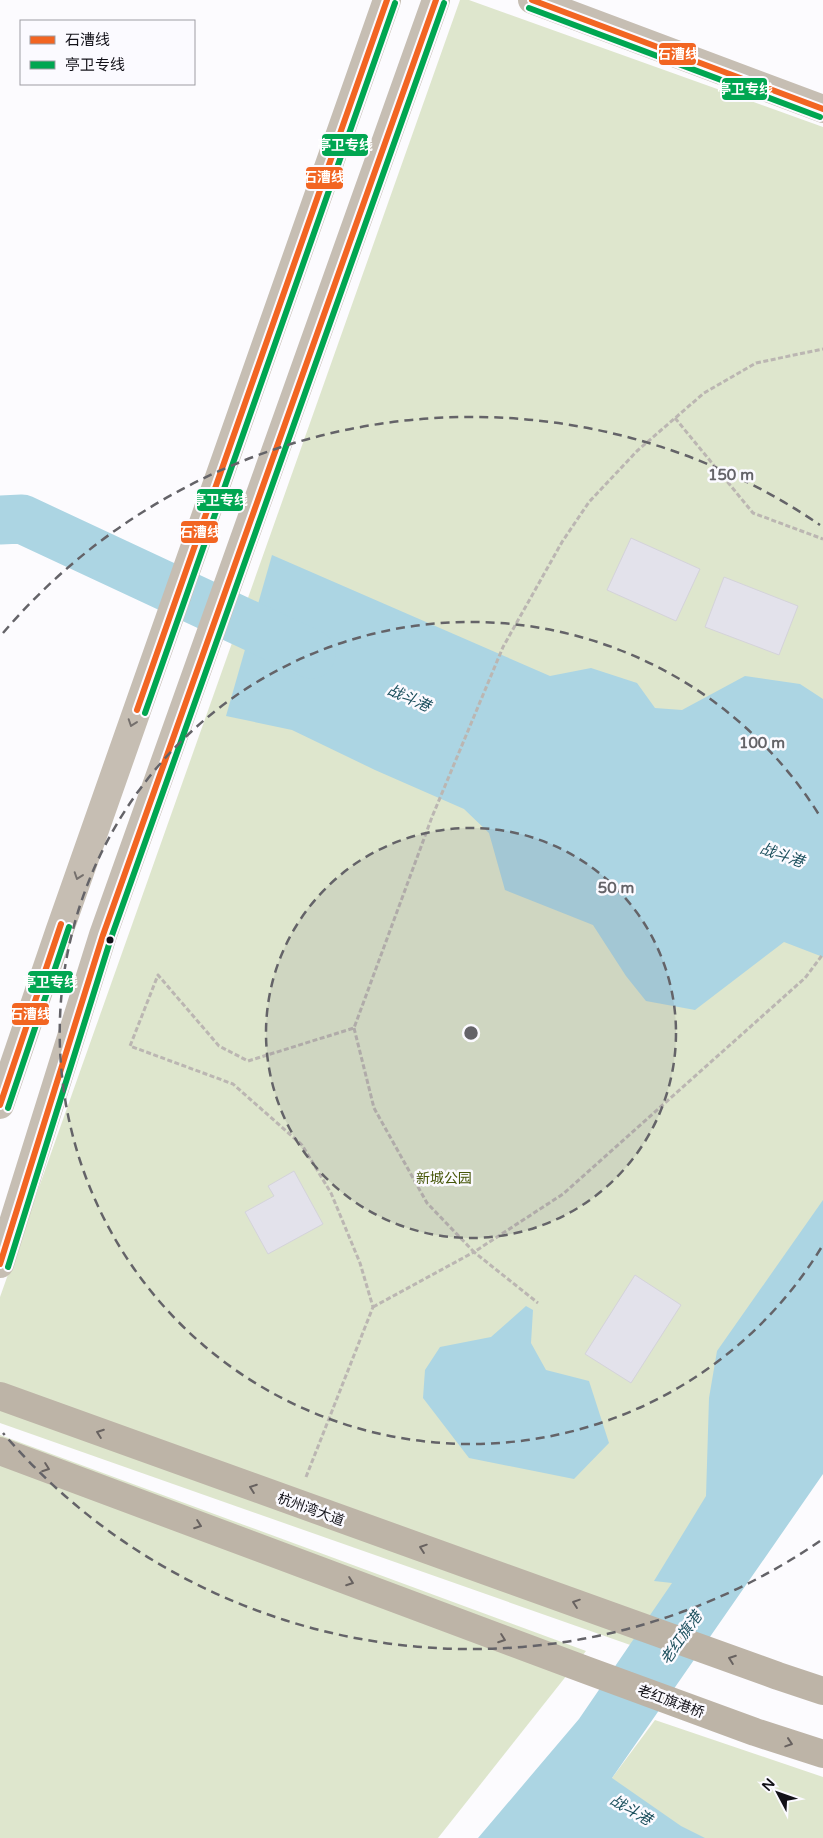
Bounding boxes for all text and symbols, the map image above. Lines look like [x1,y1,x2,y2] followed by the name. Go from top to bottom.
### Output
[20,20,195,85] legend
[65,31,110,49] text: 石漕线
[658,42,697,66] line badge: 石漕线
[657,46,699,63] text: 石漕线
[65,56,125,74] text: 亭卫专线
[721,77,768,101] line badge: 亭卫专线
[717,81,773,98] text: 亭卫专线
[321,133,369,157] line badge: 亭卫专线
[317,137,373,154] text: 亭卫专线
[305,166,344,190] line badge: 石漕线
[303,169,345,186] text: 石漕线
[708,466,754,484] text: 150 m
[196,488,244,512] line badge: 亭卫专线
[192,492,248,509] text: 亭卫专线
[180,520,219,544] line badge: 石漕线
[179,524,221,541] text: 石漕线
[385,681,435,716] water label: 战斗港
[128,718,138,727] one-way arrow
[739,734,785,752] text: 100 m
[758,839,808,871] water label: 战斗港
[74,871,84,880] one-way arrow
[598,879,634,897] text: 50 m
[105,935,115,945] unlabelled marker
[27,970,74,994] line badge: 亭卫专线
[22,974,78,991] text: 亭卫专线
[11,1002,50,1026] line badge: 石漕线
[9,1006,51,1023] text: 石漕线
[462,1024,480,1042] centre of rings
[416,1170,472,1187] park label: 新城公园
[97,1429,105,1439] one-way arrow
[41,1462,49,1472] one-way arrow
[250,1484,258,1494] one-way arrow
[275,1490,347,1529] street label: 杭州湾大道
[193,1519,202,1529] one-way arrow
[419,1544,428,1554] one-way arrow
[345,1576,354,1586] one-way arrow
[572,1599,581,1609] one-way arrow
[656,1607,707,1668] water label: 老红旗港
[498,1633,506,1643] one-way arrow
[728,1655,737,1665] one-way arrow
[635,1682,707,1721] street label: 老红旗港桥
[784,1737,793,1747] one-way arrow
[753,1768,803,1818] north arrow
[758,1775,779,1795] text: N
[607,1791,657,1830] water label: 战斗港

